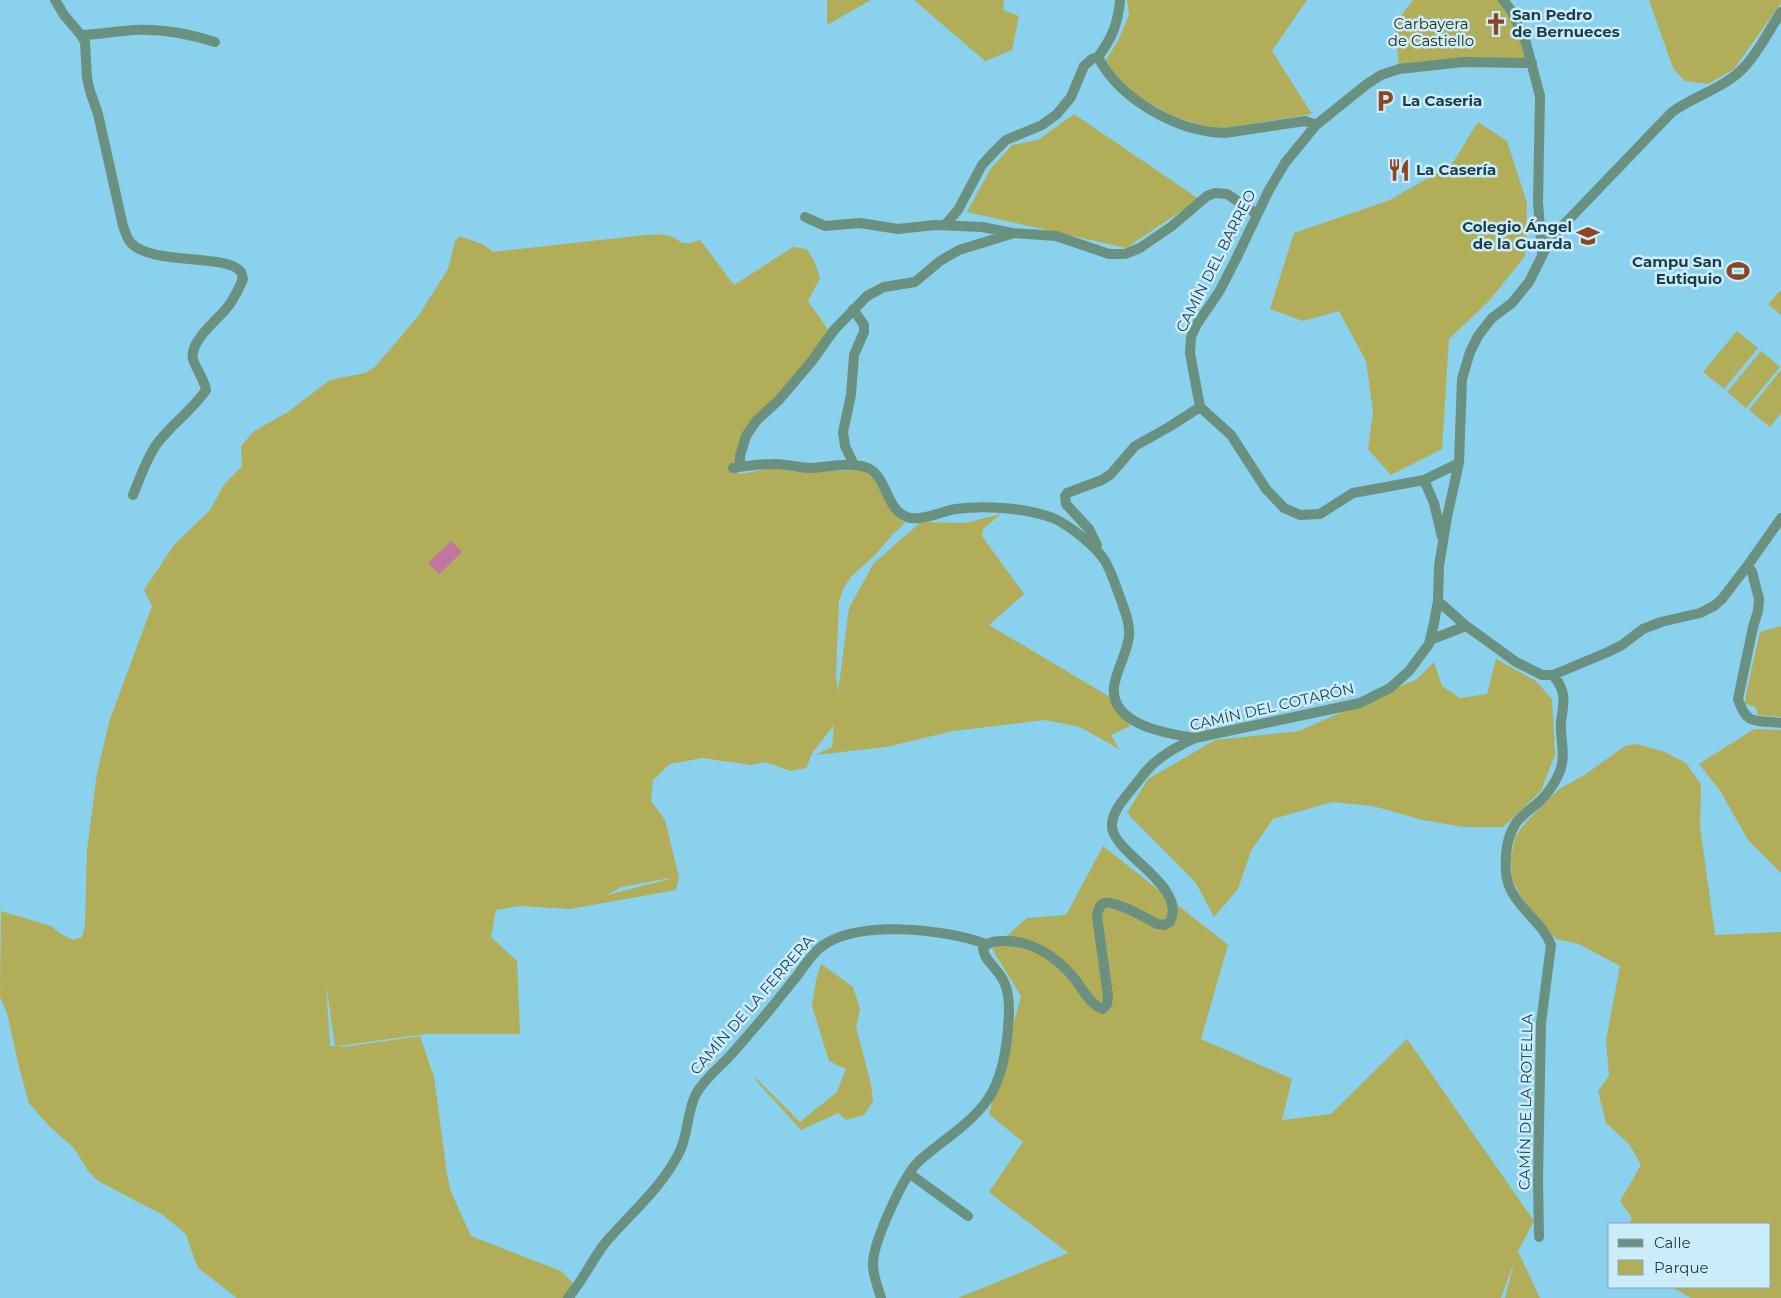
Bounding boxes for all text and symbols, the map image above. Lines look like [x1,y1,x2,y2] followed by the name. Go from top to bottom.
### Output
[1512,5,1620,41] place label: San Pedro de Bernueces
[1483,11,1509,37] church icon: San Pedro de Bernueces
[1388,14,1474,50] park label: Carbayera de Castiello
[1372,88,1398,114] parking icon: La Caseria
[1402,91,1482,110] place label: La Caseria
[1386,157,1412,183] restaurant icon: La Casería
[1416,160,1496,179] place label: La Casería
[1171,186,1260,335] street label: CAMÍN DEL BARREO
[1462,217,1572,253] place label: Colegio Ángel de la Guarda
[1575,223,1601,249] school or university icon: Colegio Ángel de la Guarda
[1632,252,1722,288] place label: Campu San Eutiquio
[1725,258,1751,284] sports icon: Campu San Eutiquio
[1188,678,1356,735] street label: CAMÍN DEL COTARÓN
[686,931,818,1078] street label: CAMÍN DE LA FERRERA
[1514,1013,1537,1190] street label: CAMÍN DE LA ROTELLA
[1608,1223,1771,1288] legend
[1654,1233,1691,1252] text: Calle
[1654,1258,1709,1277] text: Parque

